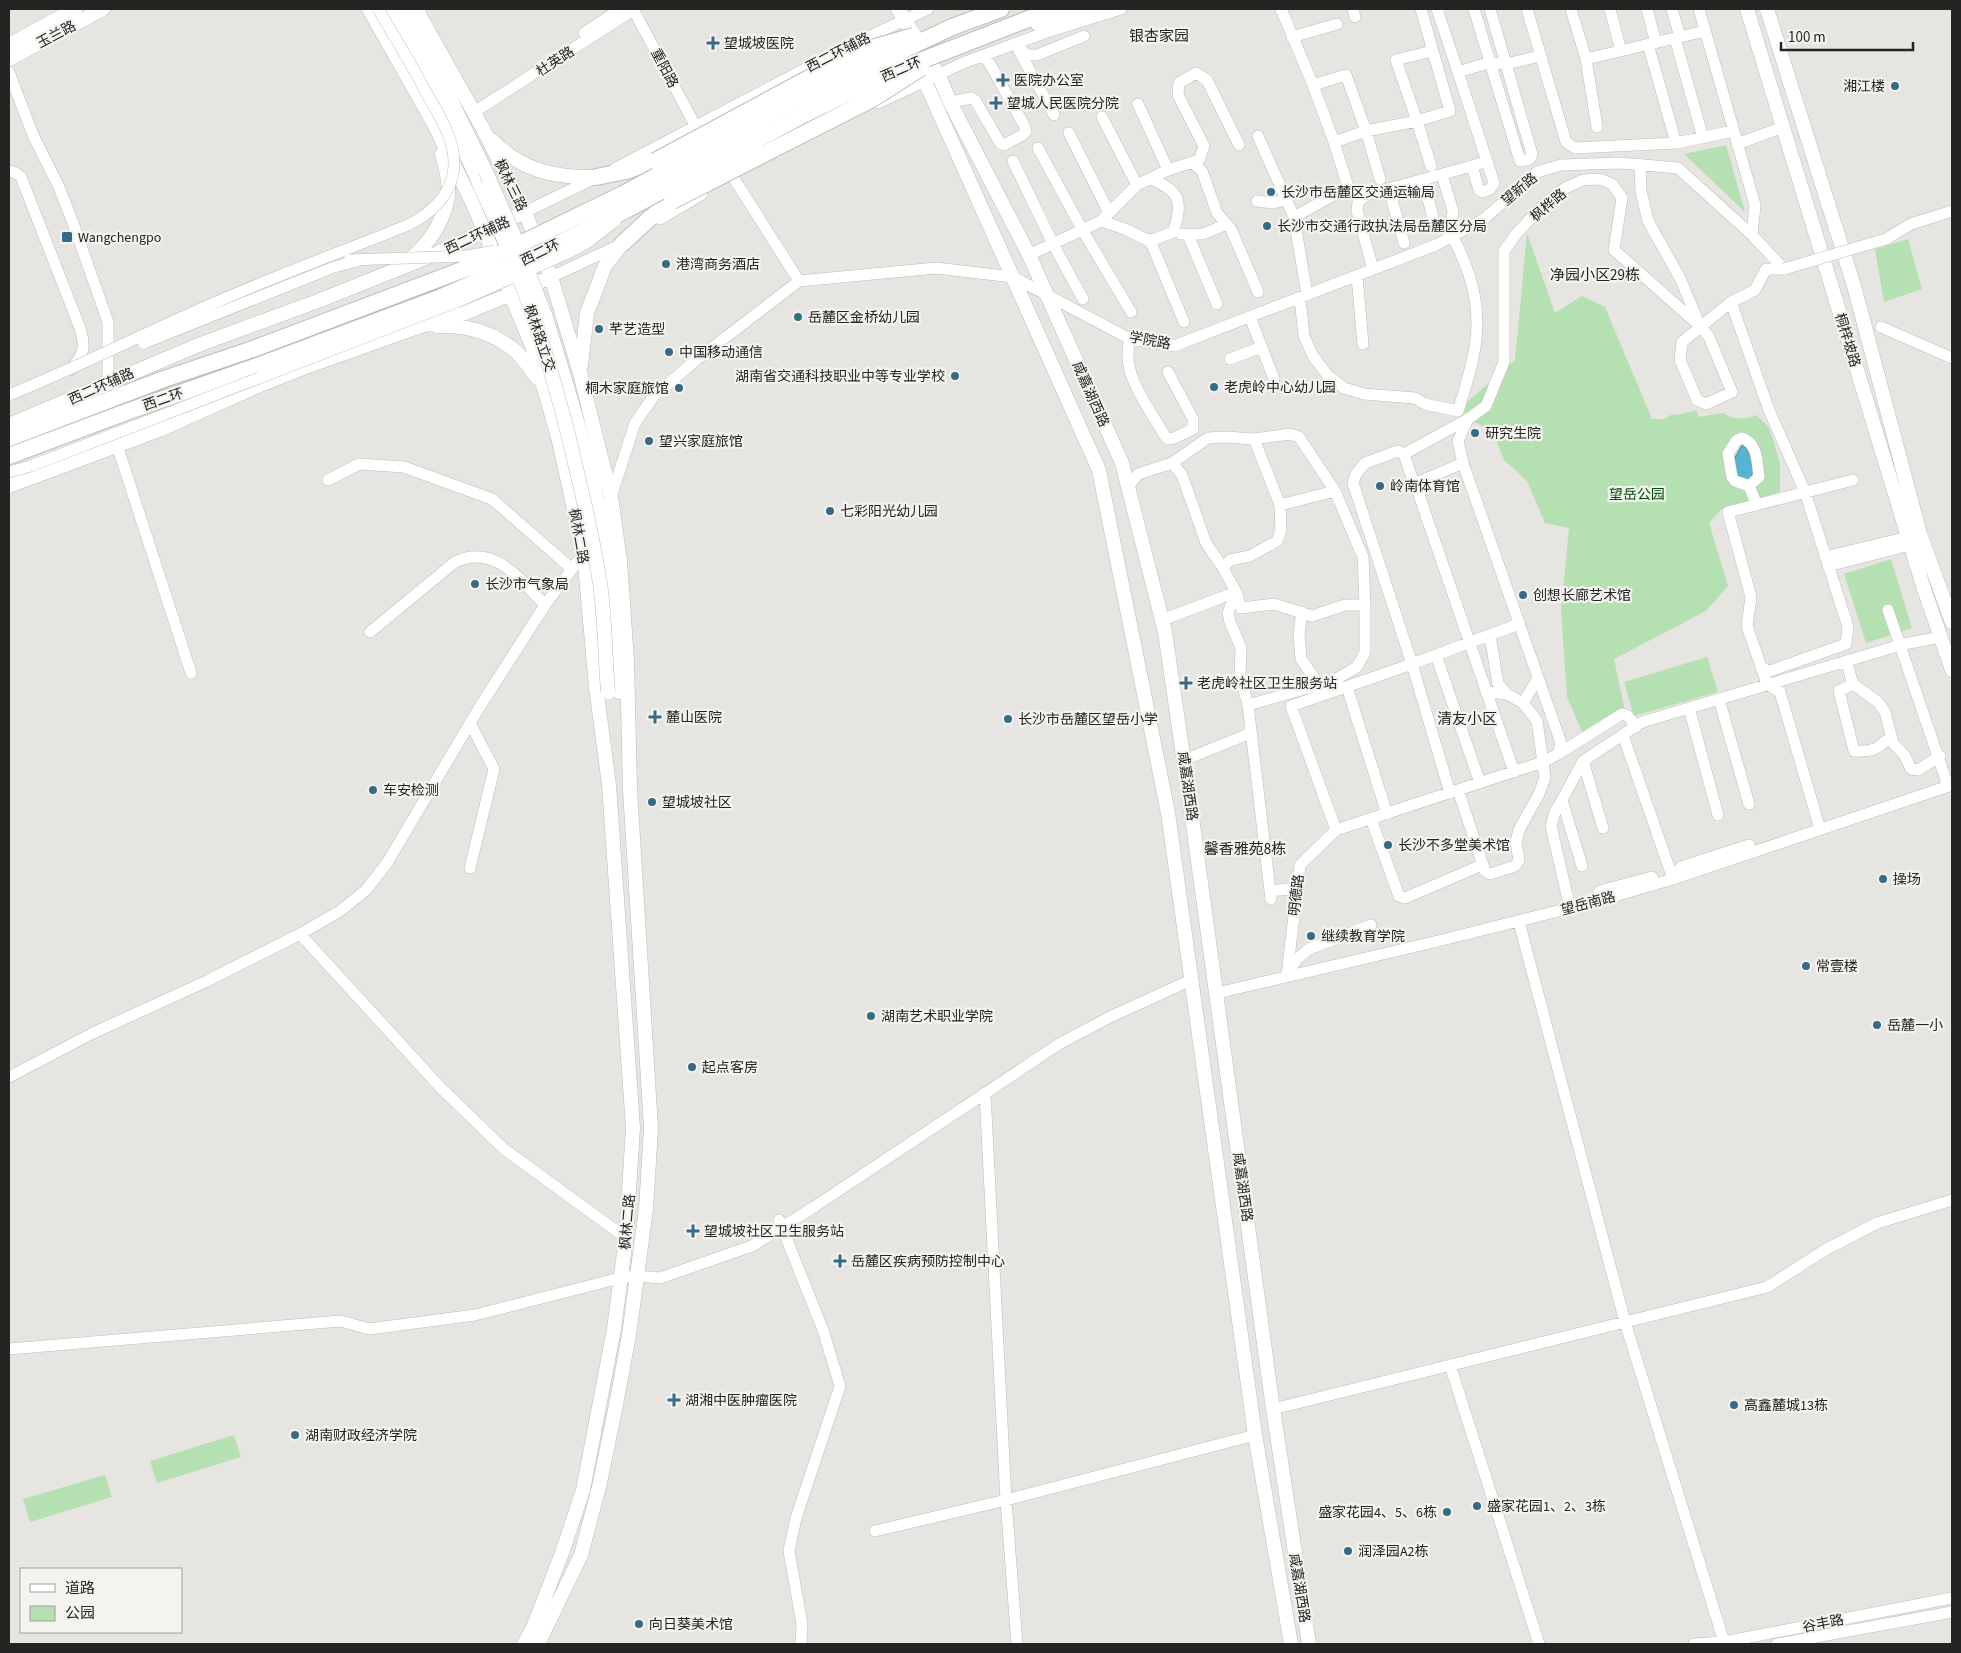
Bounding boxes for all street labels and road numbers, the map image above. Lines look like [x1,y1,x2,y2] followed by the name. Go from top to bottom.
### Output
[33,16,80,54] street label: 玉兰路
[803,28,874,78] street label: 西二环辅路
[532,42,579,82] street label: 杜英路
[645,45,683,92] street label: 重阳路
[878,53,925,87] street label: 西二环
[489,156,531,215] street label: 枫林三路
[1497,169,1542,211] street label: 望新路
[1526,185,1571,227] street label: 枫桦路
[441,212,513,260] street label: 西二环辅路
[517,235,564,271] street label: 西二环
[518,302,560,375] street label: 枫林路立交
[1829,311,1865,370] street label: 桐梓坡路
[1127,327,1172,354] street label: 学院路
[1067,358,1113,430] street label: 咸嘉湖西路
[65,364,137,410] street label: 西二环辅路
[140,384,186,416] street label: 西二环
[563,507,593,565] street label: 枫林二路
[1172,750,1202,822] street label: 咸嘉湖西路
[1285,873,1309,917] street label: 明德路
[1559,887,1618,921] street label: 望岳南路
[1227,1151,1257,1223] street label: 咸嘉湖西路
[616,1193,640,1251] street label: 枫林二路
[1284,1552,1314,1624] street label: 咸嘉湖西路
[1801,1610,1846,1638] street label: 谷丰路

